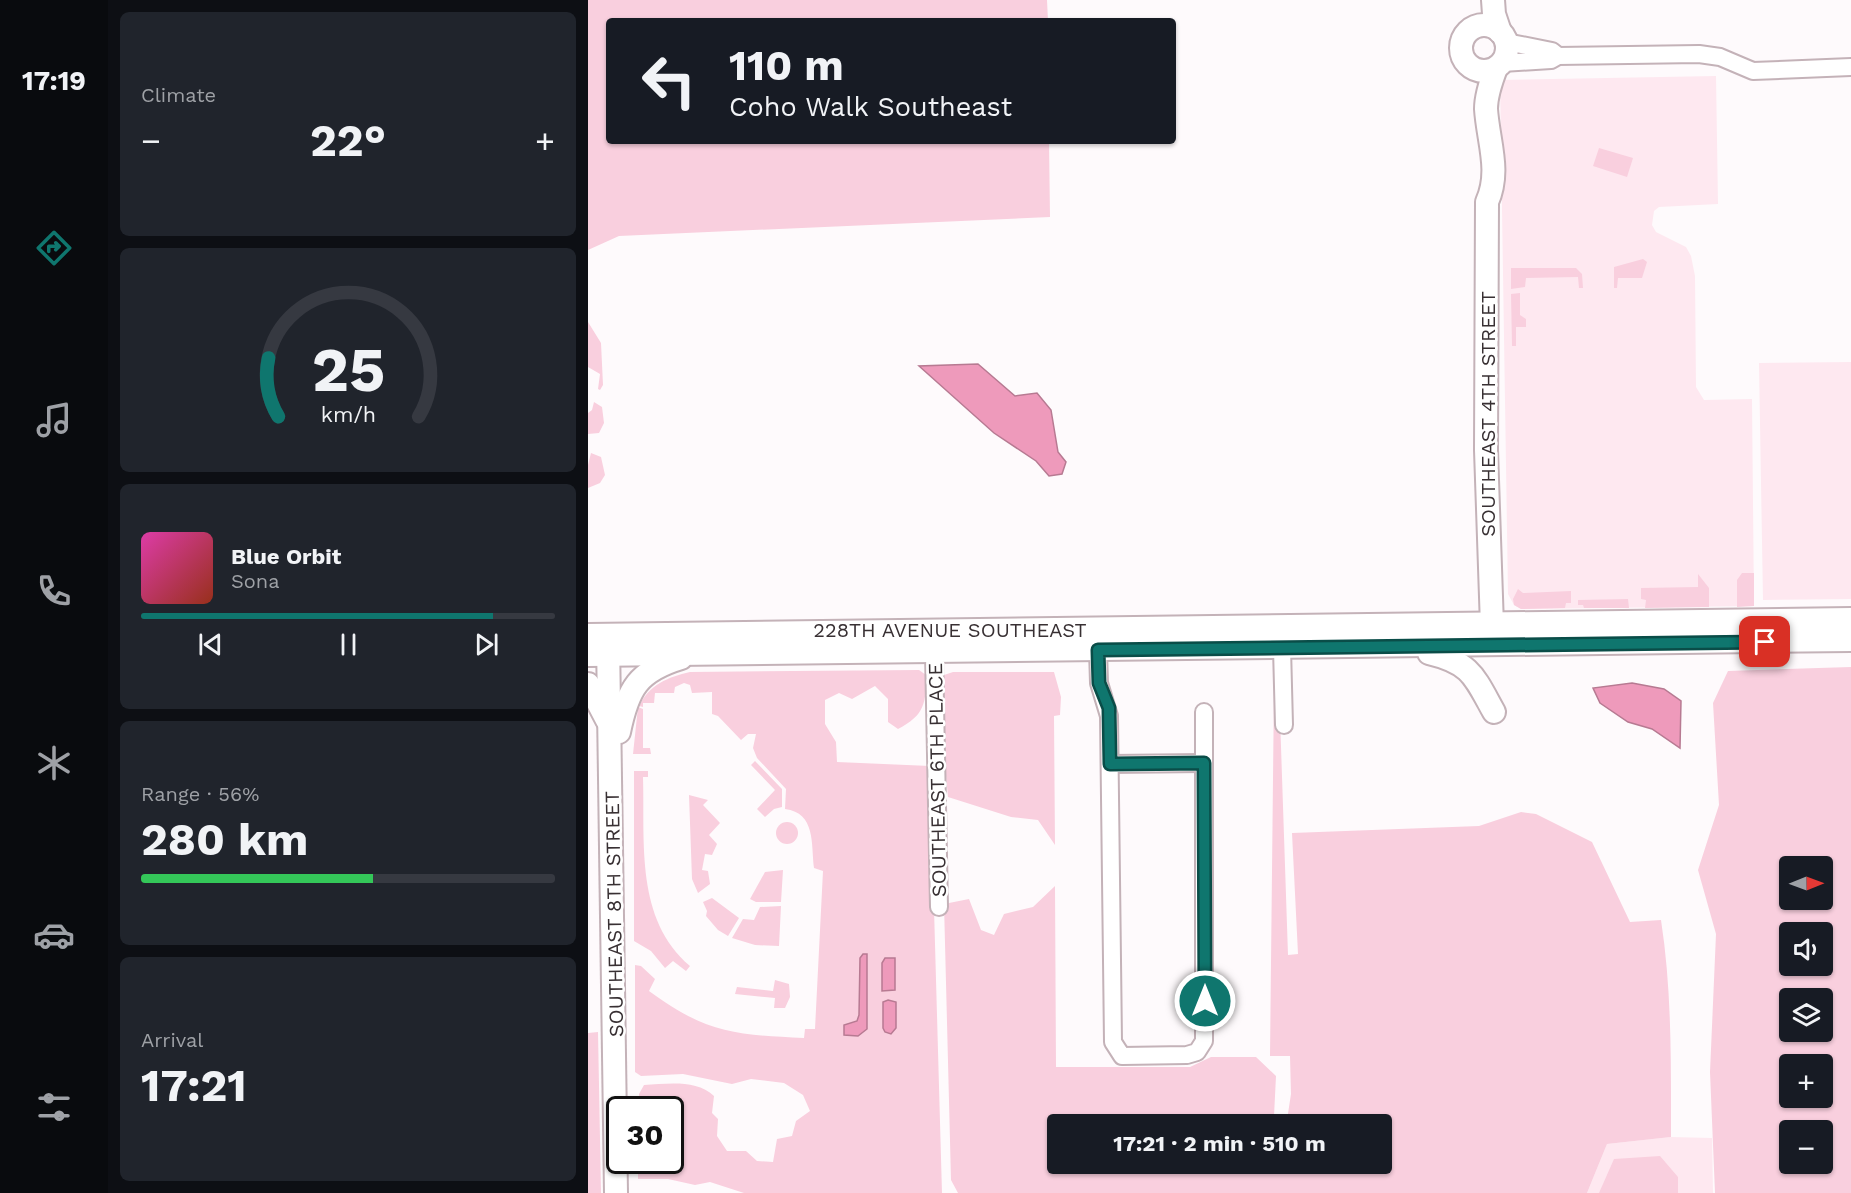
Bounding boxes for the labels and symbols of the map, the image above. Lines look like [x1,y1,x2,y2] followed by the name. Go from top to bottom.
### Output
[1476,291,1500,537] street label: SOUTHEAST 4TH STREET
[1739,616,1790,667] pin
[813,618,1087,642] street label: 228TH AVENUE SOUTHEAST
[923,663,951,897] street label: SOUTHEAST 6TH PLACE
[600,791,628,1037] street label: SOUTHEAST 8TH STREET
[1779,856,1833,910] north arrow
[1173,969,1237,1033] position arrow
[606,1096,684,1174] speed limit sign: 30

